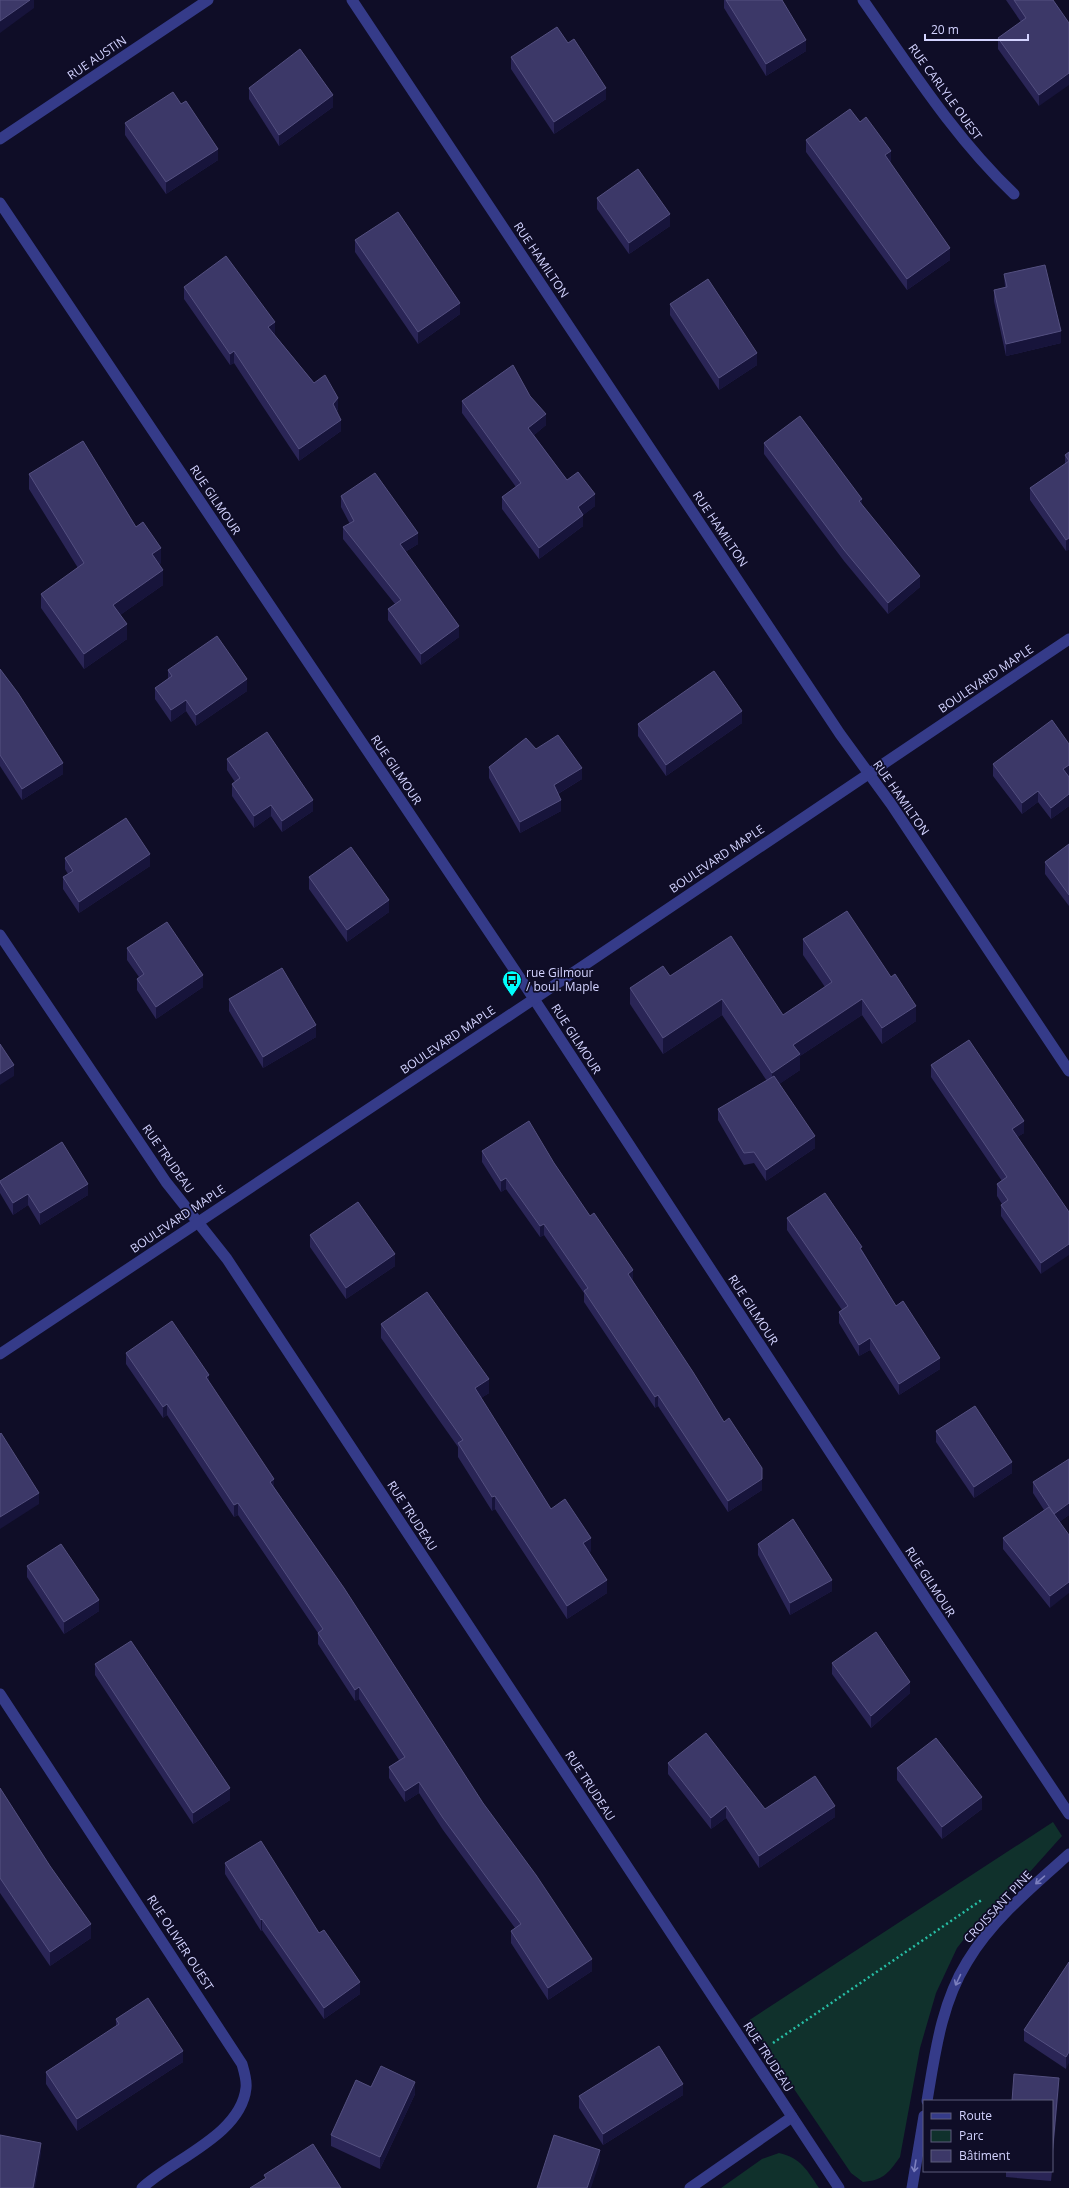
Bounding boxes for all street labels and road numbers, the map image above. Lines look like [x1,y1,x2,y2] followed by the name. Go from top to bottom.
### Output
[64,32,130,84] street label: RUE AUSTIN
[905,40,986,144] street label: RUE CARLYLE OUEST
[510,219,573,301] street label: RUE HAMILTON
[186,462,245,538] street label: RUE GILMOUR
[689,488,752,570] street label: RUE HAMILTON
[935,640,1037,717] street label: BOULEVARD MAPLE
[367,732,426,808] street label: RUE GILMOUR
[869,757,934,839] street label: RUE HAMILTON
[666,820,768,897] street label: BOULEVARD MAPLE
[547,1000,606,1078] street label: RUE GILMOUR
[397,1001,499,1078] street label: BOULEVARD MAPLE
[138,1121,198,1197] street label: RUE TRUDEAU
[127,1180,229,1257] street label: BOULEVARD MAPLE
[724,1271,783,1349] street label: RUE GILMOUR
[383,1477,441,1554] street label: RUE TRUDEAU
[901,1543,960,1621] street label: RUE GILMOUR
[561,1747,619,1824] street label: RUE TRUDEAU
[960,1867,1036,1947] street label: CROISSANT PINE
[143,1892,218,1994] street label: RUE OLIVIER OUEST
[739,2018,797,2095] street label: RUE TRUDEAU

